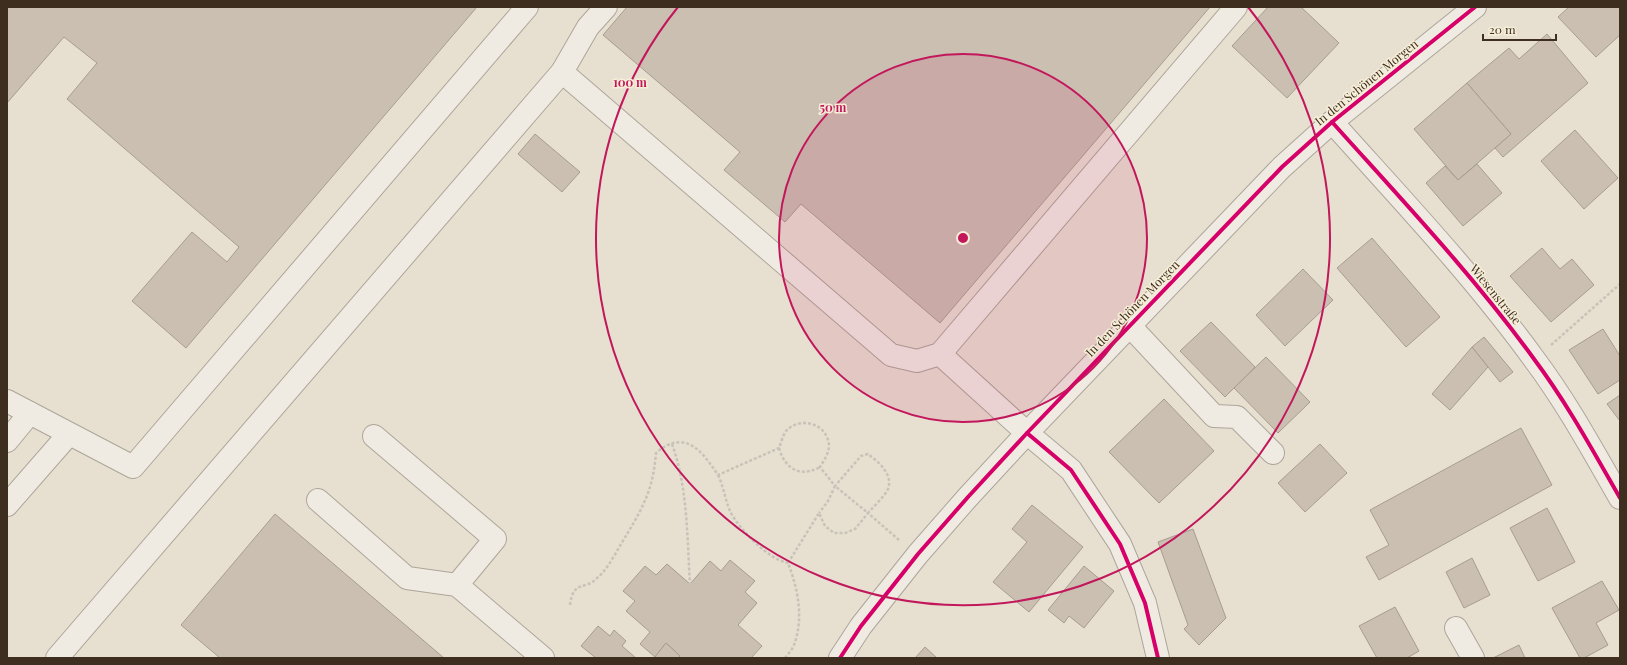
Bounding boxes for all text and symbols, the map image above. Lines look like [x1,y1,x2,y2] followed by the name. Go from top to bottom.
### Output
[1483,16,1556,42] scale bar
[1489,21,1516,37] text: 20 m
[1311,35,1421,129] street label: In den Schönen Morgen
[613,74,647,90] text: 100 m
[820,99,847,115] text: 50 m
[956,231,970,245] centre of rings
[1082,256,1182,360] street label: In den Schönen Morgen
[1466,260,1525,327] street label: Wiesenstraße

